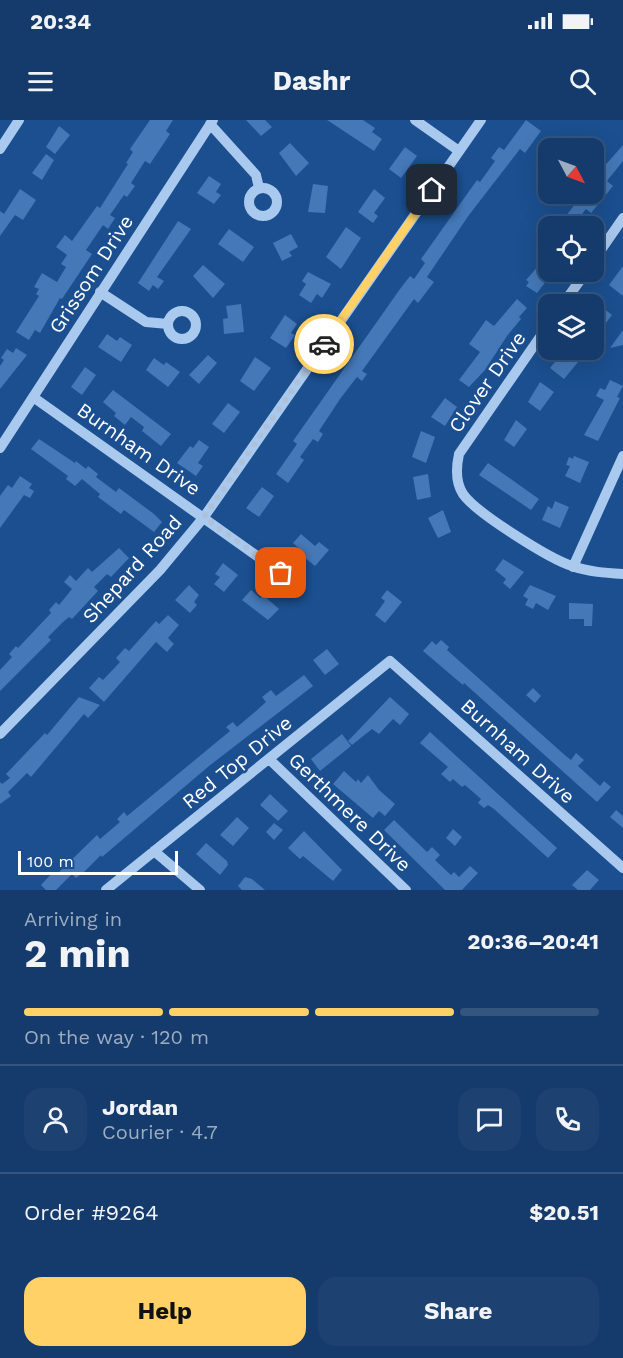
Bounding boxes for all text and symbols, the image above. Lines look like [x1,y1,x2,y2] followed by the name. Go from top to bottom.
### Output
[30,9,91,34] text: 20:34
[24,65,57,98] icon: menu
[273,65,350,97] text: Dashr
[566,65,599,98] icon: search
[538,138,604,204] north arrow
[538,138,604,360] map controls
[406,164,457,215] pin
[415,173,448,206] icon: home
[44,210,138,338] street label: Grissom Drive
[538,216,604,282] button: locate
[538,294,604,360] button: layers
[294,314,354,374] courier
[443,327,531,437] street label: Clover Drive
[308,328,341,361] icon: car
[73,398,205,500] street label: Burnham Drive
[77,510,187,628] street label: Shepard Road
[255,547,306,598] pin
[264,556,297,589] icon: bag
[456,693,580,809] street label: Burnham Drive
[177,710,297,814] street label: Red Top Drive
[284,747,416,877] street label: Gerthmere Drive
[18,848,178,876] scale bar
[27,852,74,871] text: 100 m
[24,907,122,931] text: Arriving in
[467,929,599,954] text: 20:36–20:41
[24,931,131,976] text: 2 min
[24,1025,209,1049] text: On the way · 120 m
[24,1088,87,1151] button: person
[458,1088,521,1151] button: chat
[536,1088,599,1151] button: phone
[102,1095,178,1120] text: Jordan
[102,1120,218,1144] text: Courier · 4.7
[24,1200,159,1225] text: Order #9264
[529,1200,599,1225] text: $20.51
[24,1277,306,1346] button: Help
[318,1277,599,1346] button: Share

